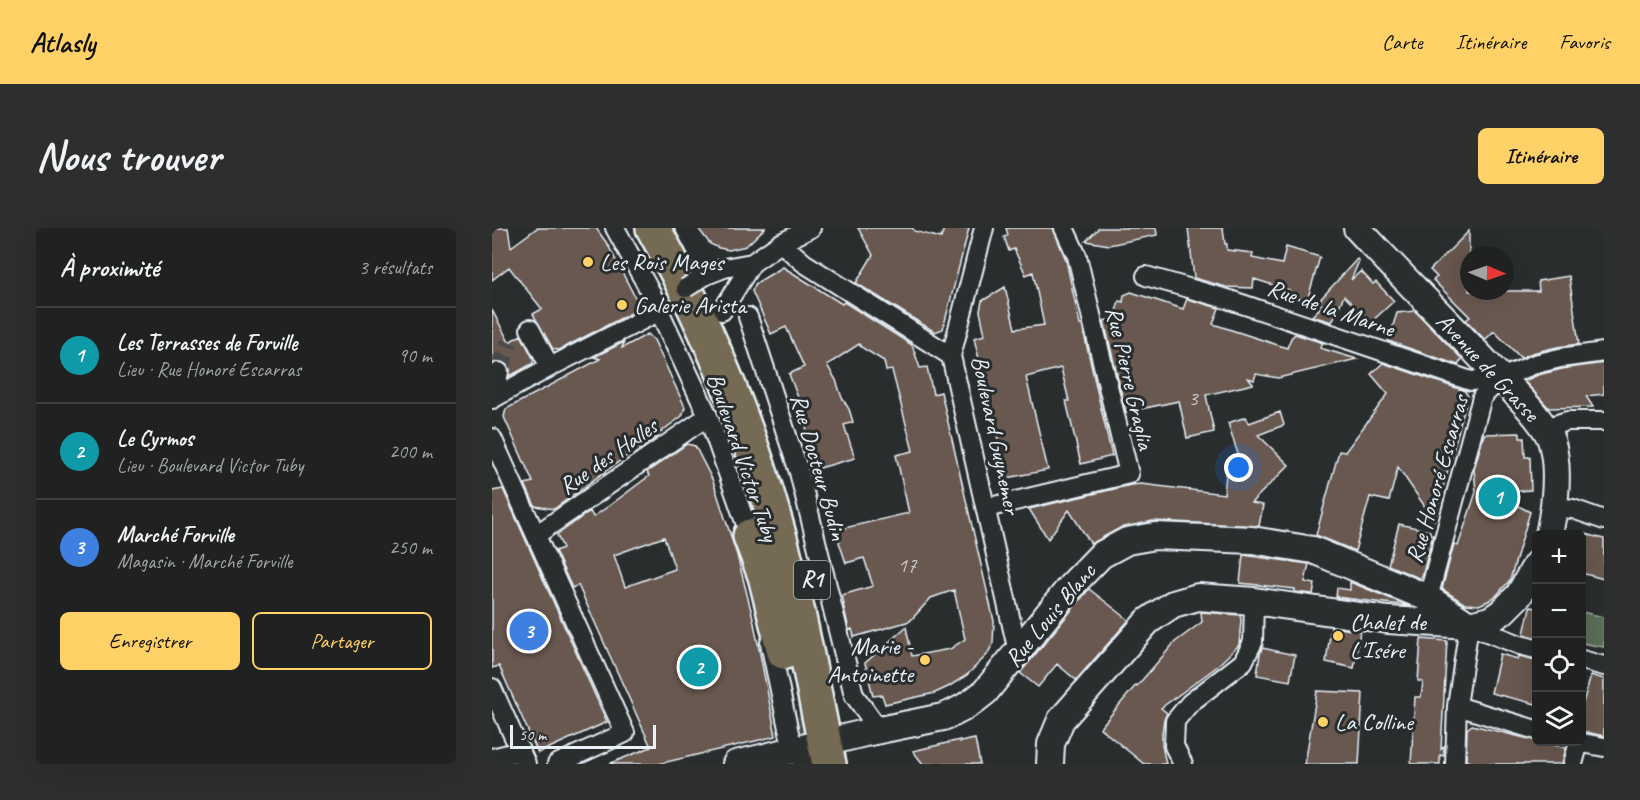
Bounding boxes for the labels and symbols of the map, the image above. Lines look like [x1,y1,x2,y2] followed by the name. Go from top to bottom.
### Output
[1460,246,1514,300] north arrow
[600,247,726,277] place label: Les Rois Mages
[581,255,595,269] marker: Les Rois Mages
[1264,272,1400,344] street label: Rue de la Marne
[634,290,748,320] place label: Galerie Arista
[615,298,629,312] marker: Galerie Arista
[1099,303,1161,454] street label: Rue Pierre Graglia
[1430,306,1548,429] street label: Avenue de Grasse
[965,353,1028,519] street label: Boulevard Guynemer
[700,369,786,547] street label: Boulevard Victor Tuby
[1188,385,1199,411] house number: 3
[784,390,854,544] street label: Rue Docteur Budin
[1399,390,1476,566] street label: Rue Honoré Escarras
[553,410,665,501] street label: Rue des Halles
[1224,453,1253,482] your location
[1478,474,1518,520] pin: 1
[898,552,918,578] house number: 17
[998,556,1103,673] street label: Rue Louis Blanc
[794,561,830,599] road number: R1
[1350,607,1428,665] place label: Chalet de L'Isére
[510,608,549,654] pin: 3
[1331,629,1345,643] marker: Chalet de L'Isére
[827,631,915,689] place label: Marie - Antoinette
[680,644,718,690] pin: 2
[918,653,932,667] marker: Marie - Antoinette
[1335,707,1415,737] place label: La Colline
[1316,715,1330,729] marker: La Colline
[510,722,656,750] scale bar

